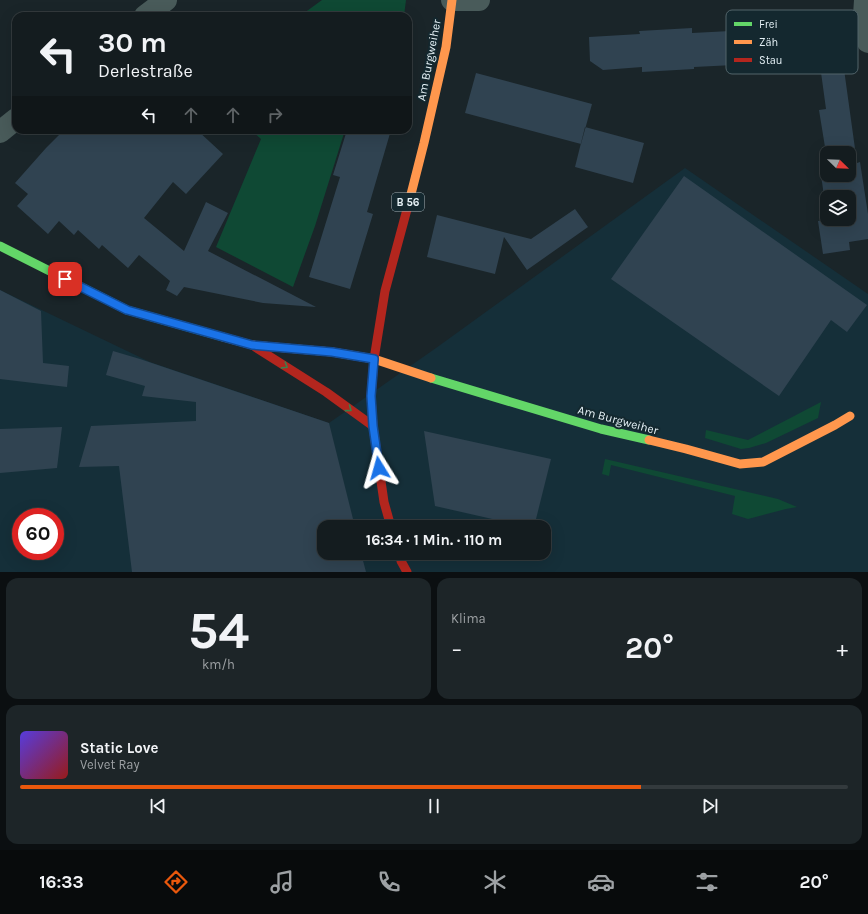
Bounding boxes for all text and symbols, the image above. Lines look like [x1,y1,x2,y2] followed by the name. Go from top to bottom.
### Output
[726,10,858,74] legend
[414,17,444,102] street label: Am Burgweiher
[759,18,778,31] text: Frei
[98,26,167,59] text: 30 m
[32,28,84,80] icon: left
[759,36,778,49] text: Zäh
[759,54,783,67] text: Stau
[98,60,193,82] text: Derlestraße
[138,104,160,126] icon: left
[180,104,202,126] icon: ahead
[222,104,244,126] icon: ahead
[264,104,286,126] icon: right
[820,146,856,182] north arrow
[820,146,856,226] map controls
[820,190,856,226] button: layers
[392,193,424,211] road number: B 56
[48,262,82,296] pin
[54,268,76,290] icon: arrive
[281,361,288,368] one-way arrow
[576,403,660,438] street label: Am Burgweiher
[345,404,352,411] one-way arrow
[358,447,400,489] position arrow
[12,508,64,560] speed limit sign: 60
[366,531,502,549] text: 16:34 · 1 Min. · 110 m
[188,600,249,661] text: 54
[451,611,486,626] text: Klima
[625,630,674,666] text: 20°
[451,636,463,662] text: −
[836,636,848,662] text: +
[202,657,235,672] text: km/h
[80,739,158,757] text: Static Love
[80,757,140,772] text: Velvet Ray
[147,795,169,817] icon: previous
[423,795,445,817] icon: pause
[699,795,721,817] icon: next
[162,868,190,896] icon: directions
[268,868,296,896] icon: music
[375,868,403,896] icon: phone
[481,868,509,896] icon: climate
[587,868,615,896] icon: car
[693,868,721,896] icon: filters
[39,871,84,893] text: 16:33
[800,871,829,893] text: 20°

